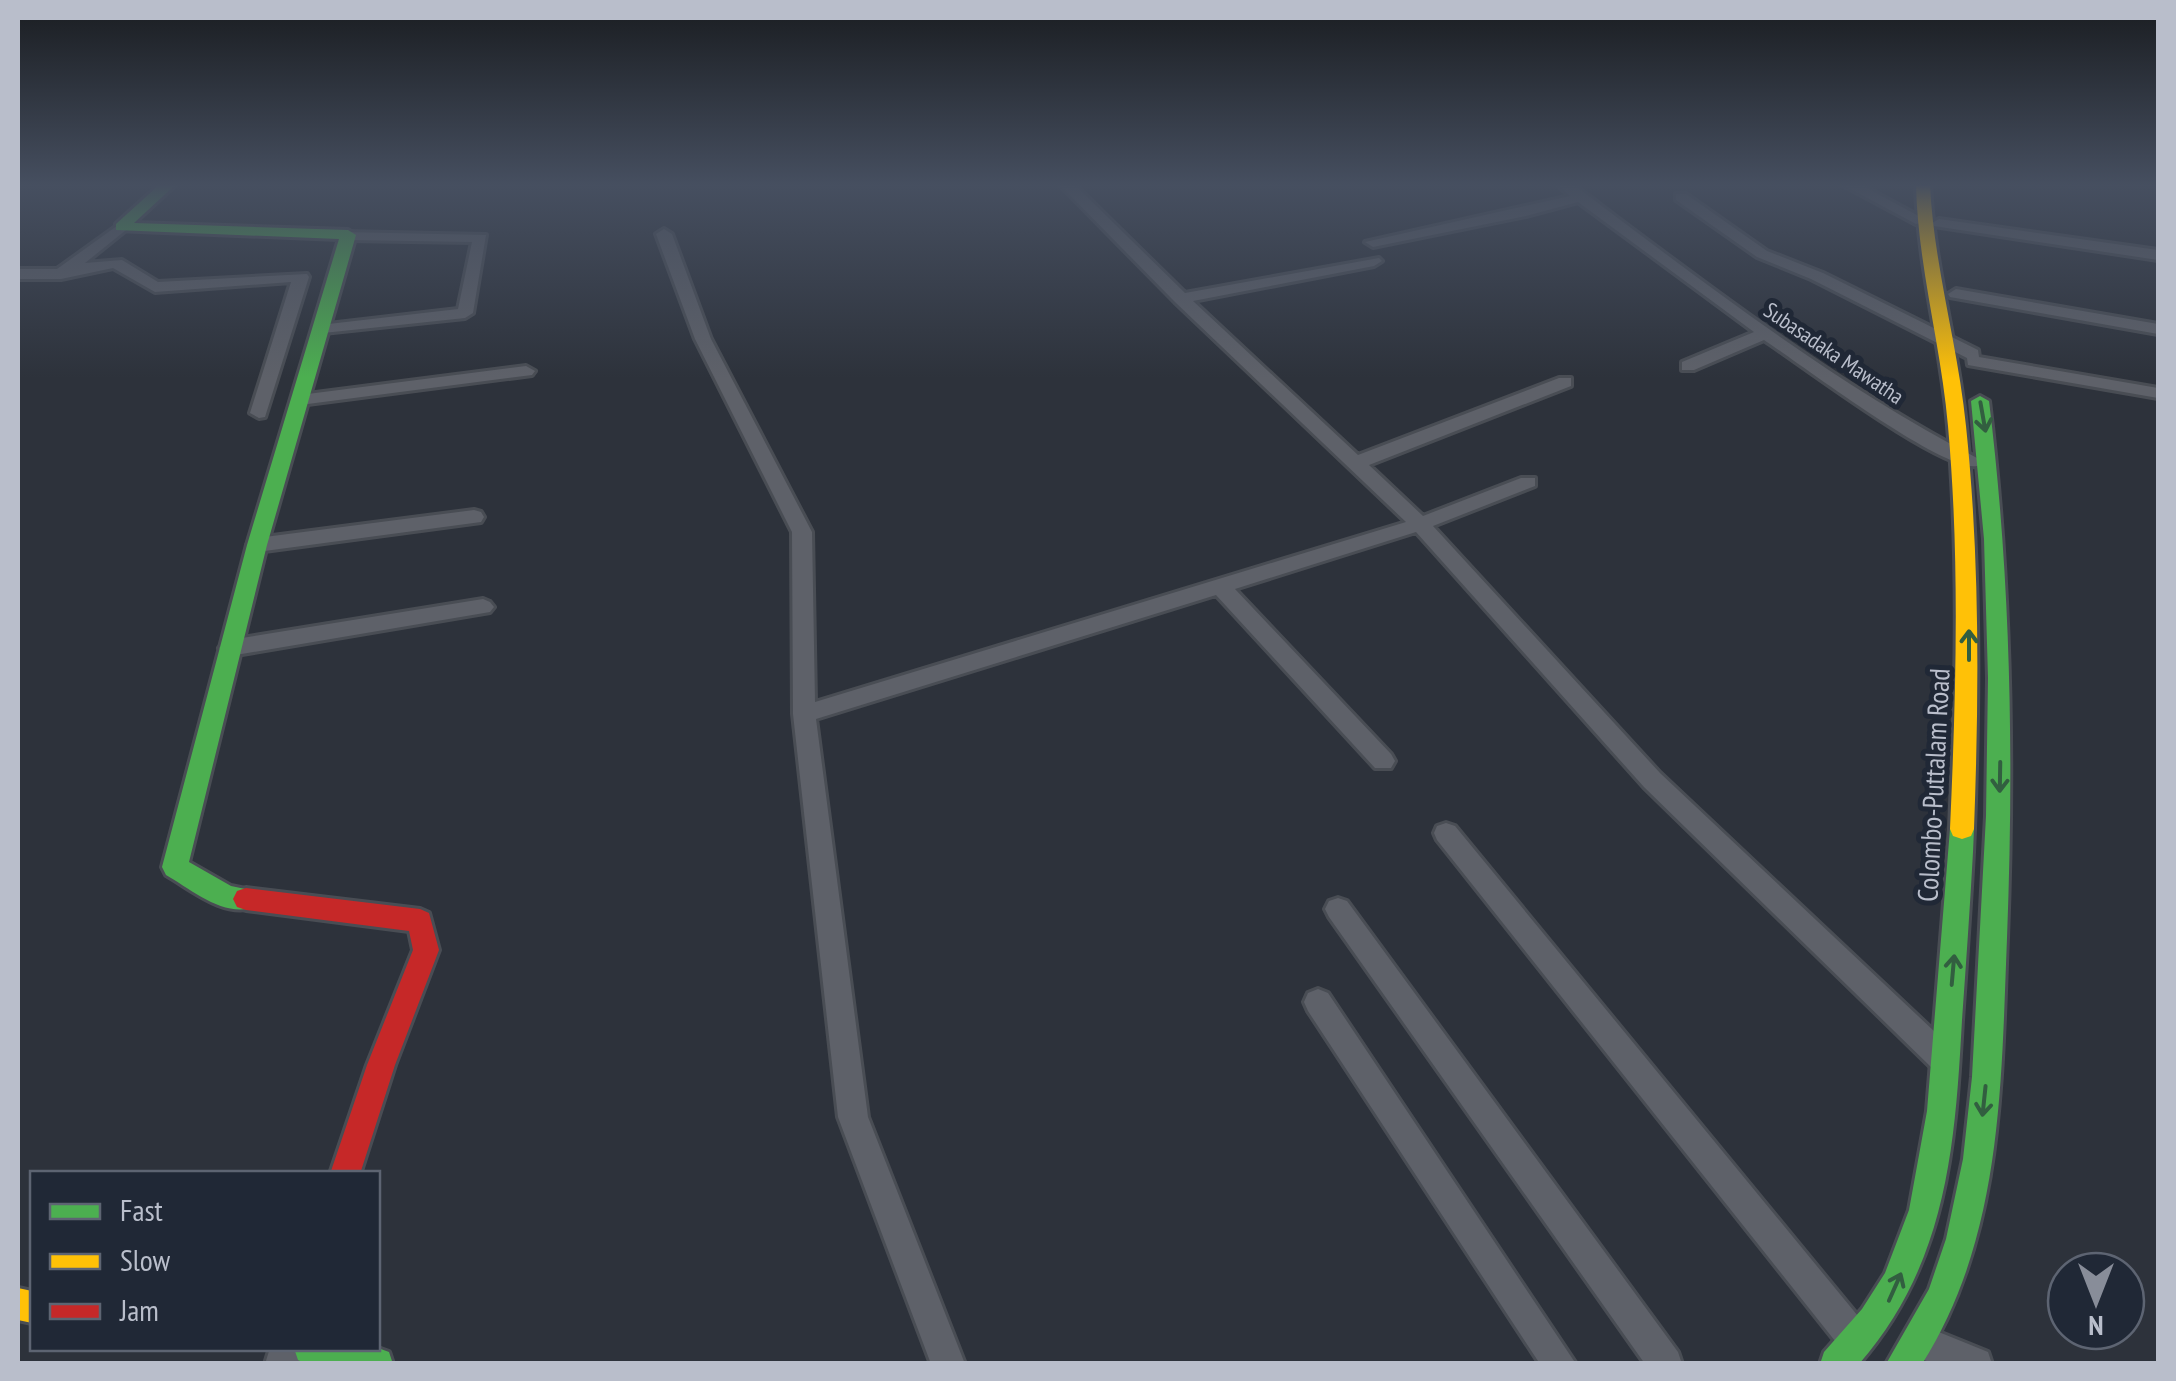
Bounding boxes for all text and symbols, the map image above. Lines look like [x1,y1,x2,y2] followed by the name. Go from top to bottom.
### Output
[1759,296,1909,410] street label: Subasadaka Mawatha
[1974,401,1992,433] one-way arrow
[1960,630,1978,662] one-way arrow
[1908,667,1958,903] street label: Colombo-Puttalam Road
[1990,760,2010,792] one-way arrow
[1943,954,1962,986] one-way arrow
[1974,1085,1993,1117] one-way arrow
[30,1171,380,1351] legend
[120,1190,164,1229] text: Fast
[120,1240,171,1279] text: Slow
[2046,1251,2146,1351] north arrow
[1887,1272,1905,1303] one-way arrow
[119,1290,159,1329] text: Jam
[2088,1308,2104,1345] text: N

